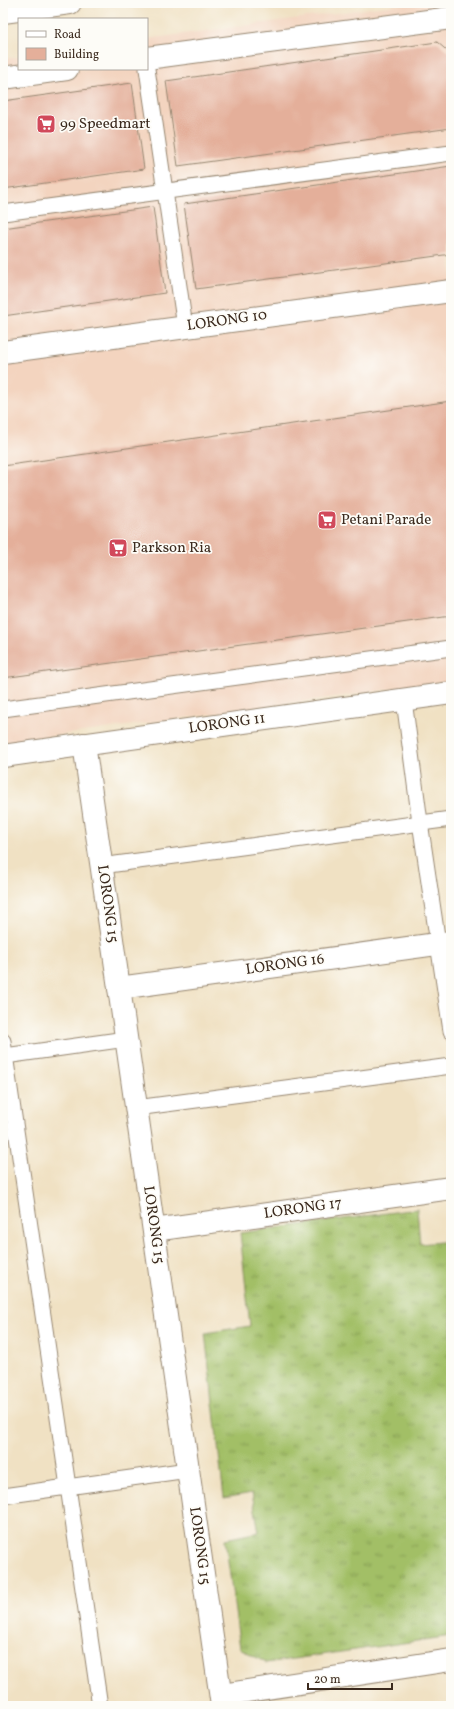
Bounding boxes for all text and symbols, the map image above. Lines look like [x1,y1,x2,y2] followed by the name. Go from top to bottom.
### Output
[18,18,148,70] legend
[54,27,81,43] text: Road
[54,47,99,63] text: Building
[35,113,57,135] supermarket icon: 99 Speedmart
[60,114,151,135] place label: 99 Speedmart
[186,305,268,337] street label: LORONG 10
[316,509,338,531] supermarket icon: Petani Parade
[341,510,431,531] place label: Petani Parade
[107,537,129,559] supermarket icon: Parkson Ria
[132,538,211,559] place label: Parkson Ria
[187,708,267,740] street label: LORONG 11
[91,864,123,944] street label: LORONG 15
[244,949,326,981] street label: LORONG 16
[137,1185,169,1265] street label: LORONG 15
[263,1193,343,1225] street label: LORONG 17
[183,1506,215,1586] street label: LORONG 15
[308,1665,392,1691] scale bar
[314,1672,341,1688] text: 20 m

